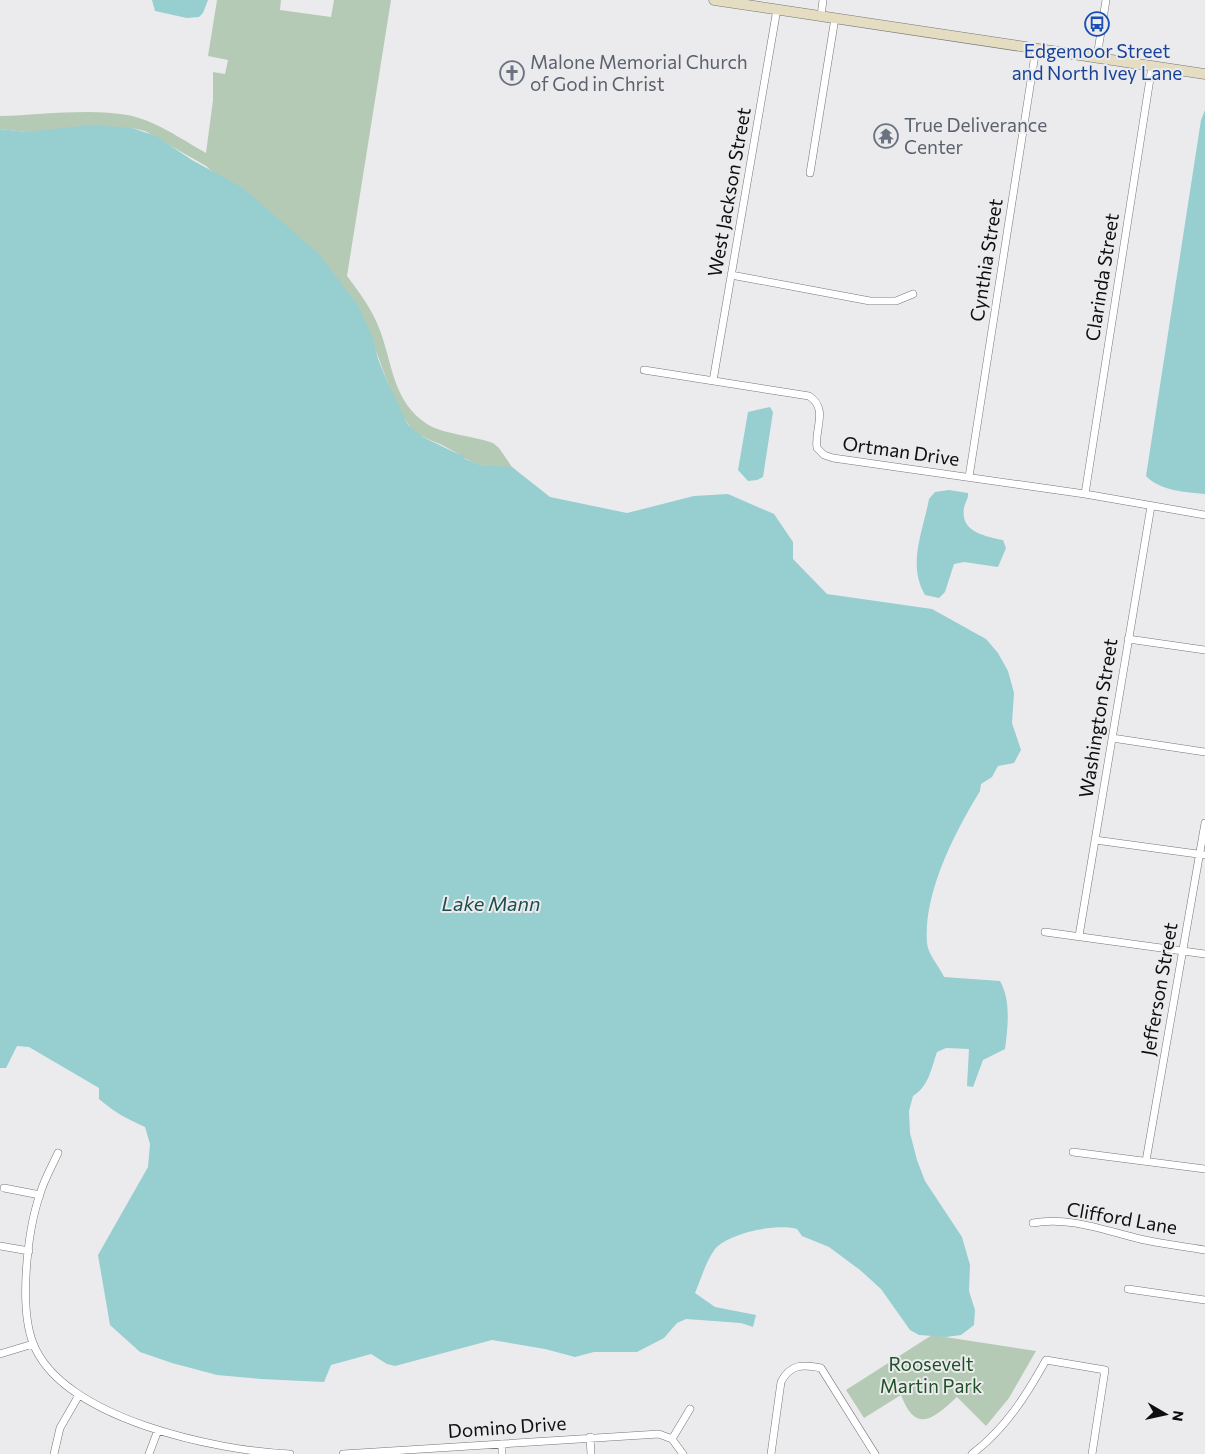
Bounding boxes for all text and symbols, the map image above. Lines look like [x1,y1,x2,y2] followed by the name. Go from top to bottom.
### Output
[1084,11,1110,37] bus stop icon: Edgemoor Street and North Ivey Lane
[1012,39,1182,84] place label: Edgemoor Street and North Ivey Lane
[530,50,748,95] place label: Malone Memorial Church of God in Christ
[499,60,525,86] church icon: Malone Memorial Church of God in Christ
[702,105,755,278] street label: West Jackson Street
[904,113,1047,158] place label: True Deliverance Center
[873,123,899,149] temple icon: True Deliverance Center
[964,197,1007,323] street label: Cynthia Street
[1080,211,1123,343] street label: Clarinda Street
[841,431,961,470] street label: Ortman Drive
[1074,636,1122,799] street label: Washington Street
[441,891,541,915] water label: Lake Mann
[1135,920,1182,1057] street label: Jefferson Street
[1065,1196,1179,1239] street label: Clifford Lane
[880,1352,982,1397] park label: Roosevelt Martin Park
[1140,1389,1190,1439] north arrow
[1169,1410,1188,1423] text: N
[447,1411,567,1442] street label: Domino Drive

